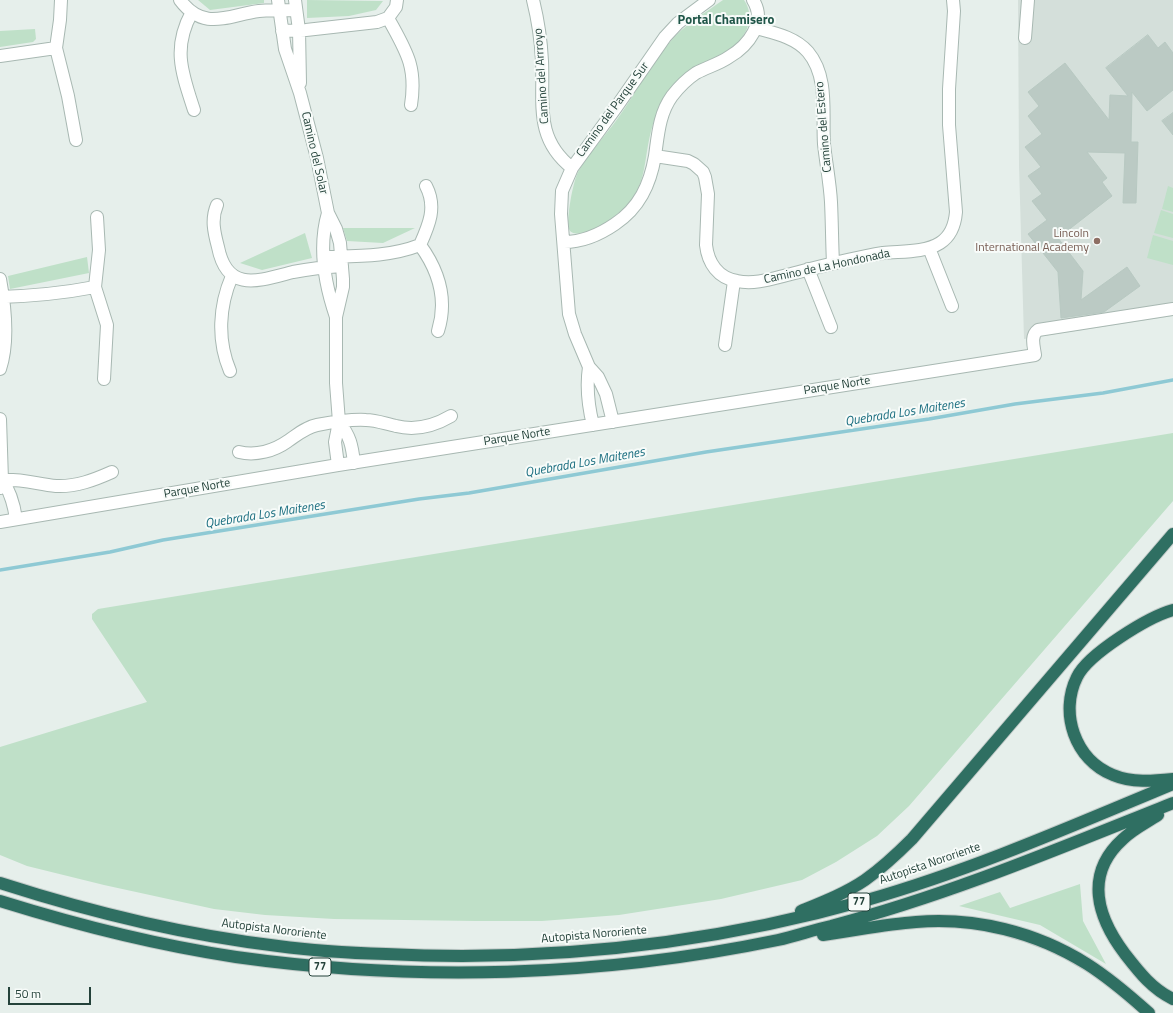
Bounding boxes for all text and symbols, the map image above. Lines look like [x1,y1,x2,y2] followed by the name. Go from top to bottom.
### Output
[678,13,774,29] district label: Portal Chamisero
[531,28,553,124] street label: Camino del Arrroyo
[574,60,652,160] street label: Camino del Parque Sur
[813,81,835,173] street label: Camino del Estero
[298,110,330,196] street label: Camino del Solar
[975,227,1089,255] place label: Lincoln International Academy
[1092,236,1102,246] marker: Lincoln International Academy
[763,247,891,287] street label: Camino de La Hondonada
[803,374,871,398] street label: Parque Norte
[844,396,966,430] water label: Quebrada Los Maitenes
[483,425,551,449] street label: Parque Norte
[524,445,646,481] water label: Quebrada Los Maitenes
[163,476,231,502] street label: Parque Norte
[204,498,326,532] water label: Quebrada Los Maitenes
[878,840,982,888] street label: Autopista Nororiente
[848,893,870,911] road number: 77
[221,916,327,944] street label: Autopista Nororiente
[541,923,647,947] street label: Autopista Nororiente
[309,958,331,976] road number: 77
[10,979,93,1005] scale bar
[15,984,41,1003] text: 50 m

